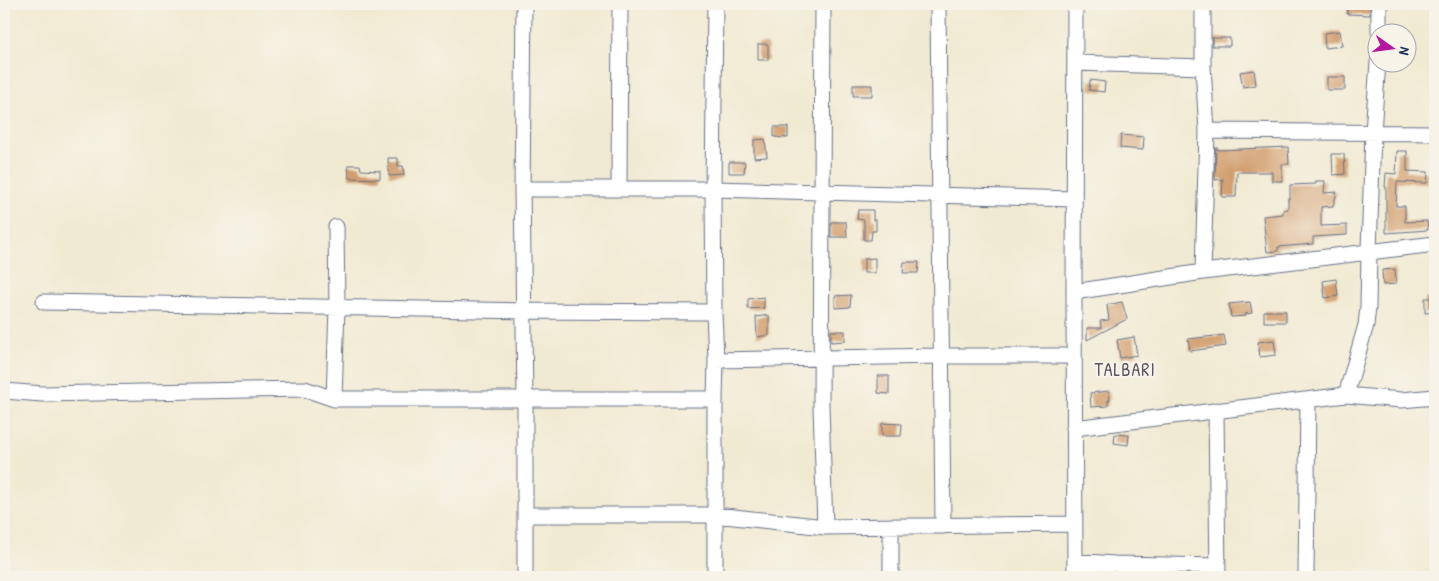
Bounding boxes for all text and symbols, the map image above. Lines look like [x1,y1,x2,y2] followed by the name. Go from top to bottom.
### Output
[1366,22,1416,72] north arrow
[1395,45,1415,58] text: N
[1094,357,1156,382] district label: TALBARI

